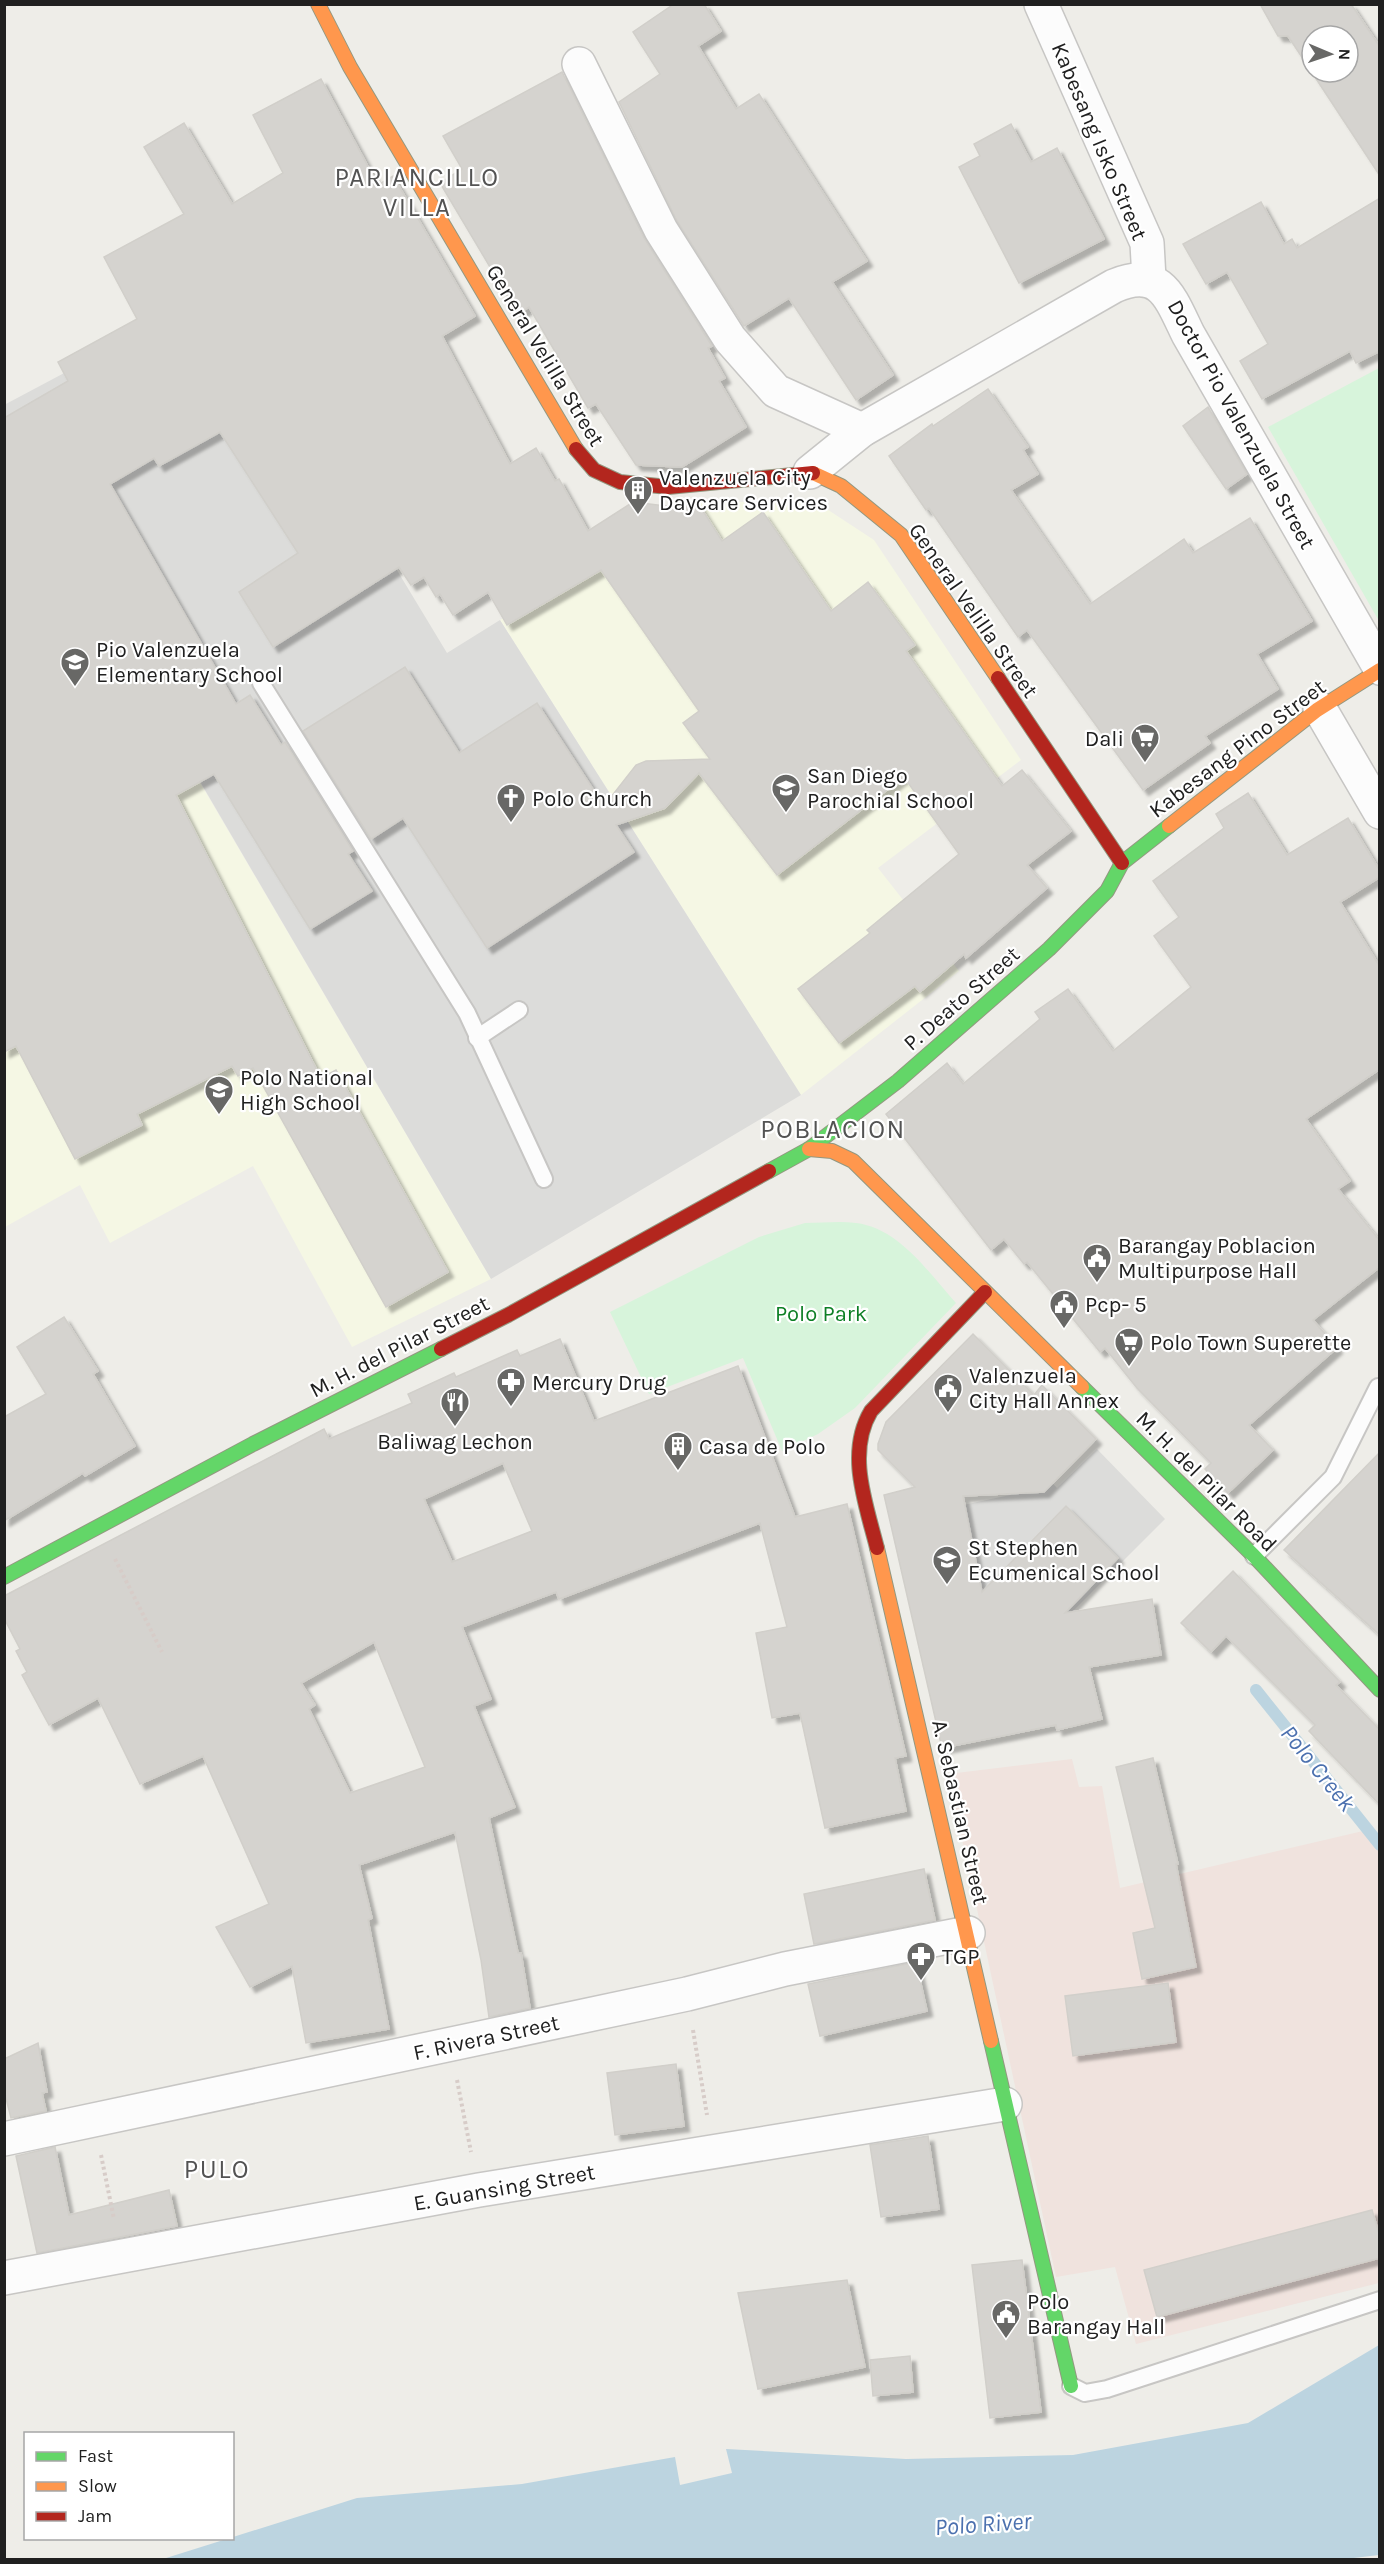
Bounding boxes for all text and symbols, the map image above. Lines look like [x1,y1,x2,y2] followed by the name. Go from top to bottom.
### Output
[1300,24,1360,84] north arrow
[1046,39,1152,244] street label: Kabesang Isko Street
[1335,48,1354,61] text: N
[334,162,500,223] district label: PARIANCILLO VILLA
[481,260,610,451] street label: General Velilla Street
[1162,295,1321,554] street label: Doctor Pio Valenzuela Street
[659,465,828,516] place label: Valenzuela City Daycare Services
[622,474,654,516] building icon: Valenzuela City Daycare Services
[903,518,1043,703] street label: General Velilla Street
[96,637,283,688] place label: Pio Valenzuela Elementary School
[59,646,91,688] school or university icon: Pio Valenzuela Elementary School
[1144,674,1331,824] street label: Kabesang Pino Street
[1129,722,1161,764] supermarket icon: Dali
[1085,726,1124,752] place label: Dali
[807,763,974,814] place label: San Diego Parochial School
[770,772,802,814] school or university icon: San Diego Parochial School
[495,782,527,824] church icon: Polo Church
[532,786,652,812] place label: Polo Church
[898,941,1025,1056] street label: P. Deato Street
[240,1065,373,1116] place label: Polo National High School
[203,1074,235,1116] school or university icon: Polo National High School
[760,1114,906,1145] district label: POBLACION
[1118,1233,1316,1284] place label: Barangay Poblacion Multipurpose Hall
[1081,1242,1113,1284] public building icon: Barangay Poblacion Multipurpose Hall
[1048,1288,1080,1330] public building icon: Pcp- 5
[305,1290,494,1403] street label: M. H. del Pilar Street
[1085,1292,1147,1318] place label: Pcp- 5
[775,1301,867,1327] park label: Polo Park
[1113,1326,1145,1368] supermarket icon: Polo Town Superette
[1150,1330,1351,1356] place label: Polo Town Superette
[969,1363,1119,1414] place label: Valenzuela City Hall Annex
[495,1366,527,1408] pharmacy icon: Mercury Drug
[532,1370,667,1396] place label: Mercury Drug
[932,1372,964,1414] public building icon: Valenzuela City Hall Annex
[439,1386,471,1428] restaurant icon: Baliwag Lechon
[1131,1406,1282,1557] street label: M. H. del Pilar Road
[377,1429,533,1455] place label: Baliwag Lechon
[662,1430,694,1472] building icon: Casa de Polo
[699,1434,825,1460] place label: Casa de Polo
[968,1535,1160,1586] place label: St Stephen Ecumenical School
[931,1544,963,1586] school or university icon: St Stephen Ecumenical School
[926,1717,994,1907] street label: A. Sebastian Street
[1275,1719,1362,1817] water label: Polo Creek
[905,1940,937,1982] pharmacy icon: TGP
[942,1944,979,1970] place label: TGP
[411,2010,562,2066] street label: F. Rivera Street
[184,2154,250,2185] district label: PULO
[411,2159,597,2217] street label: E. Guansing Street
[1027,2289,1165,2340] place label: Polo Barangay Hall
[990,2298,1022,2340] public building icon: Polo Barangay Hall
[24,2432,234,2540] legend
[78,2445,113,2467] text: Fast
[78,2475,117,2497] text: Slow
[78,2505,112,2527] text: Jam
[934,2507,1033,2541] water label: Polo River

